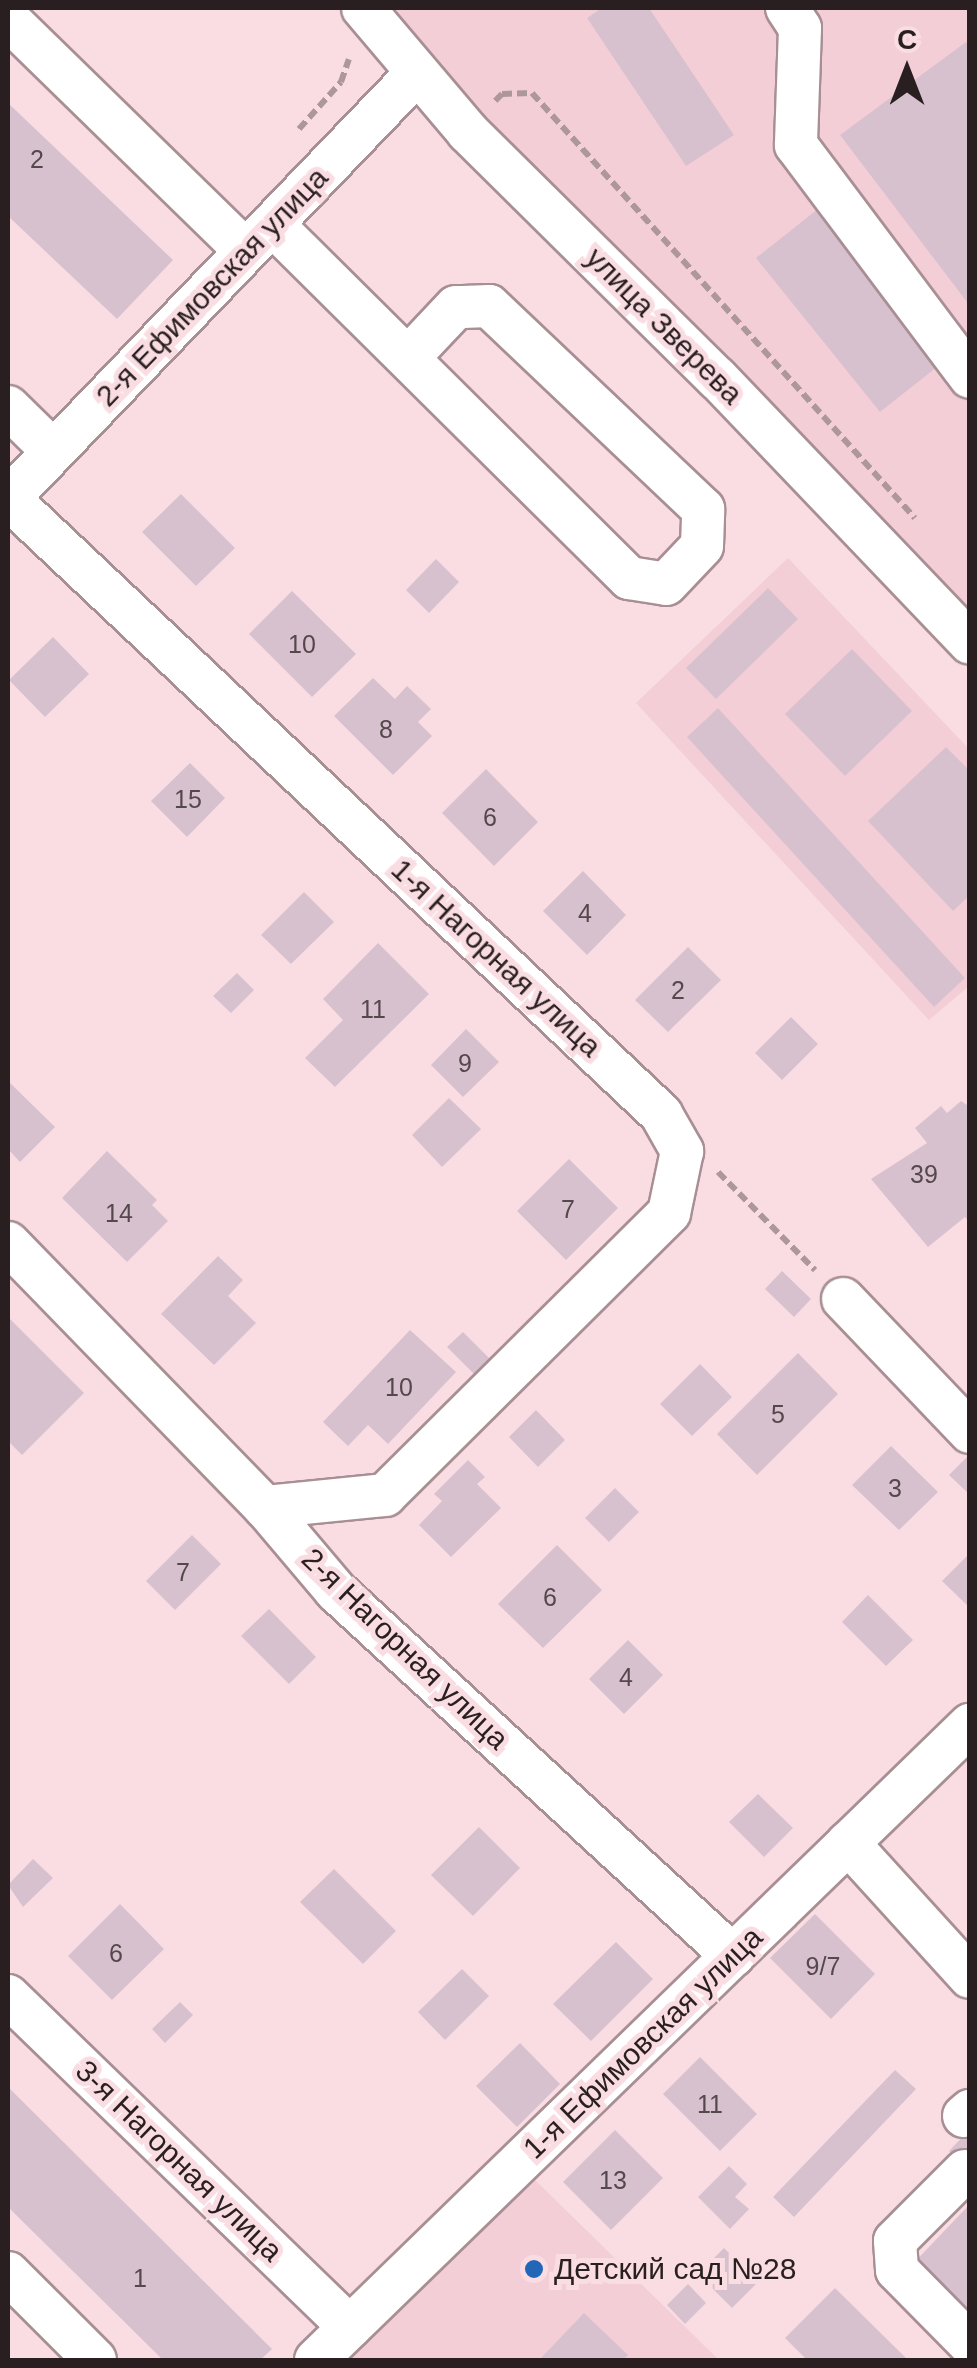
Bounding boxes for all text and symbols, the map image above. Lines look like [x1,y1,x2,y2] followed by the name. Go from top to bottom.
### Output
[857,20,957,120] north arrow
[897,24,917,55] text: С
[30,144,44,174] house number: 2
[89,160,335,414] street label: 2-я Ефимовская улица
[578,240,750,412] street label: улица Зверева
[288,629,316,659] house number: 10
[379,714,393,744] house number: 8
[174,784,202,814] house number: 15
[483,802,497,832] house number: 6
[384,852,608,1064] street label: 1-я Нагорная улица
[578,898,592,928] house number: 4
[671,975,685,1005] house number: 2
[360,994,386,1024] house number: 11
[458,1048,472,1078] house number: 9
[910,1159,938,1189] house number: 39
[561,1194,575,1224] house number: 7
[105,1198,133,1228] house number: 14
[385,1372,413,1402] house number: 10
[771,1399,785,1429] house number: 5
[888,1473,902,1503] house number: 3
[294,1541,516,1757] street label: 2-я Нагорная улица
[176,1557,190,1587] house number: 7
[543,1582,557,1612] house number: 6
[619,1662,633,1692] house number: 4
[516,1920,770,2166] street label: 1-я Ефимовская улица
[109,1938,123,1968] house number: 6
[806,1951,840,1981] house number: 9/7
[68,2053,290,2269] street label: 3-я Нагорная улица
[697,2089,723,2119] house number: 11
[599,2165,627,2195] house number: 13
[554,2251,796,2287] place label: Детский сад №28
[523,2258,545,2280] marker: Детский сад №28
[133,2263,147,2293] house number: 1

